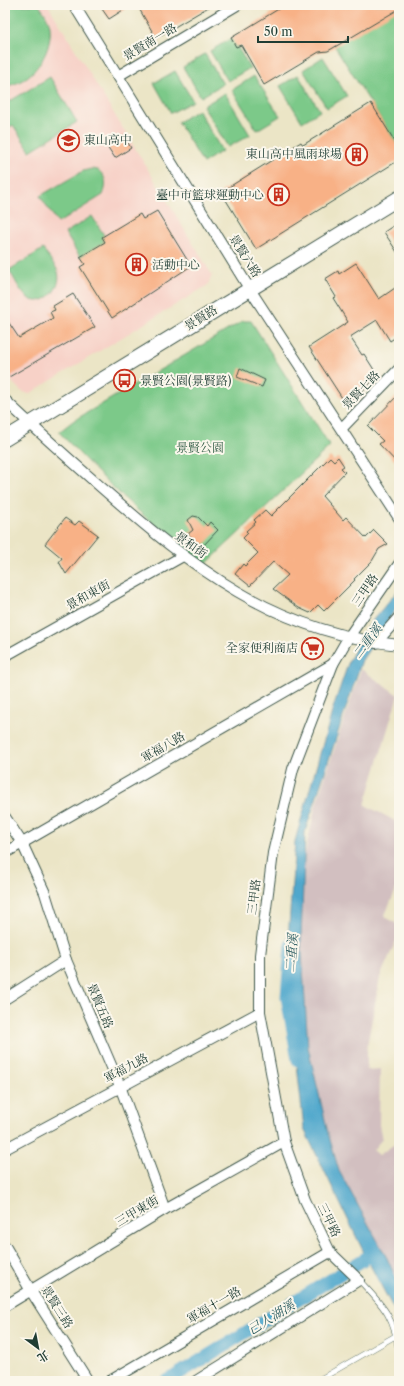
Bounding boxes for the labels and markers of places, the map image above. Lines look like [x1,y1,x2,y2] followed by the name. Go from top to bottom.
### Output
[55,127,81,153] school or university icon: 東山高中
[84,132,132,147] place label: 東山高中
[344,141,370,167] building icon: 東山高中風雨球場
[246,146,342,161] place label: 東山高中風雨球場
[266,182,292,208] building icon: 臺中市籃球運動中心
[156,187,264,202] place label: 臺中市籃球運動中心
[124,252,150,278] building icon: 活動中心
[152,257,200,272] place label: 活動中心
[112,368,138,394] bus stop icon: 景賢公園(景賢路)
[140,373,232,388] place label: 景賢公園(景賢路)
[300,635,326,661] supermarket icon: 全家便利商店
[226,640,298,655] place label: 全家便利商店

